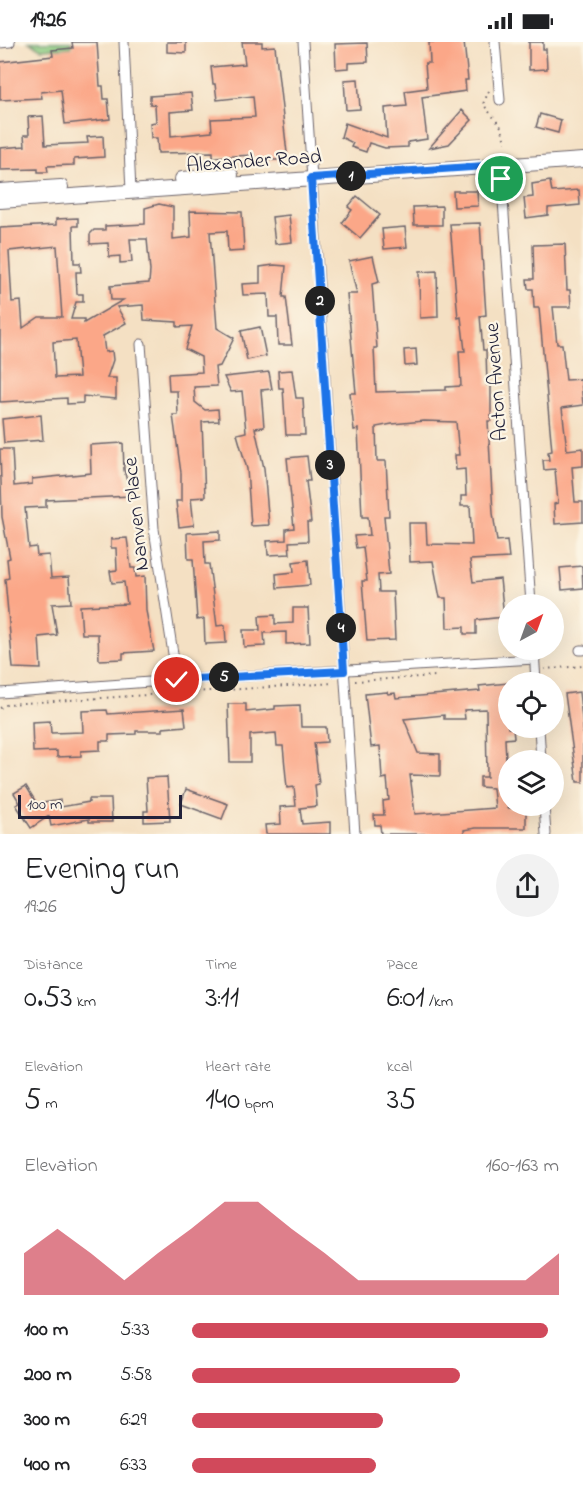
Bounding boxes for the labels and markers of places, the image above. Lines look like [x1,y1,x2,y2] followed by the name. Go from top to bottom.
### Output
[475,153,526,204] pin
[336,161,366,191] pin: 1
[305,286,335,316] pin: 2
[315,450,345,480] pin: 3
[326,613,356,643] pin: 4
[151,654,202,705] pin
[209,662,239,692] pin: 5

